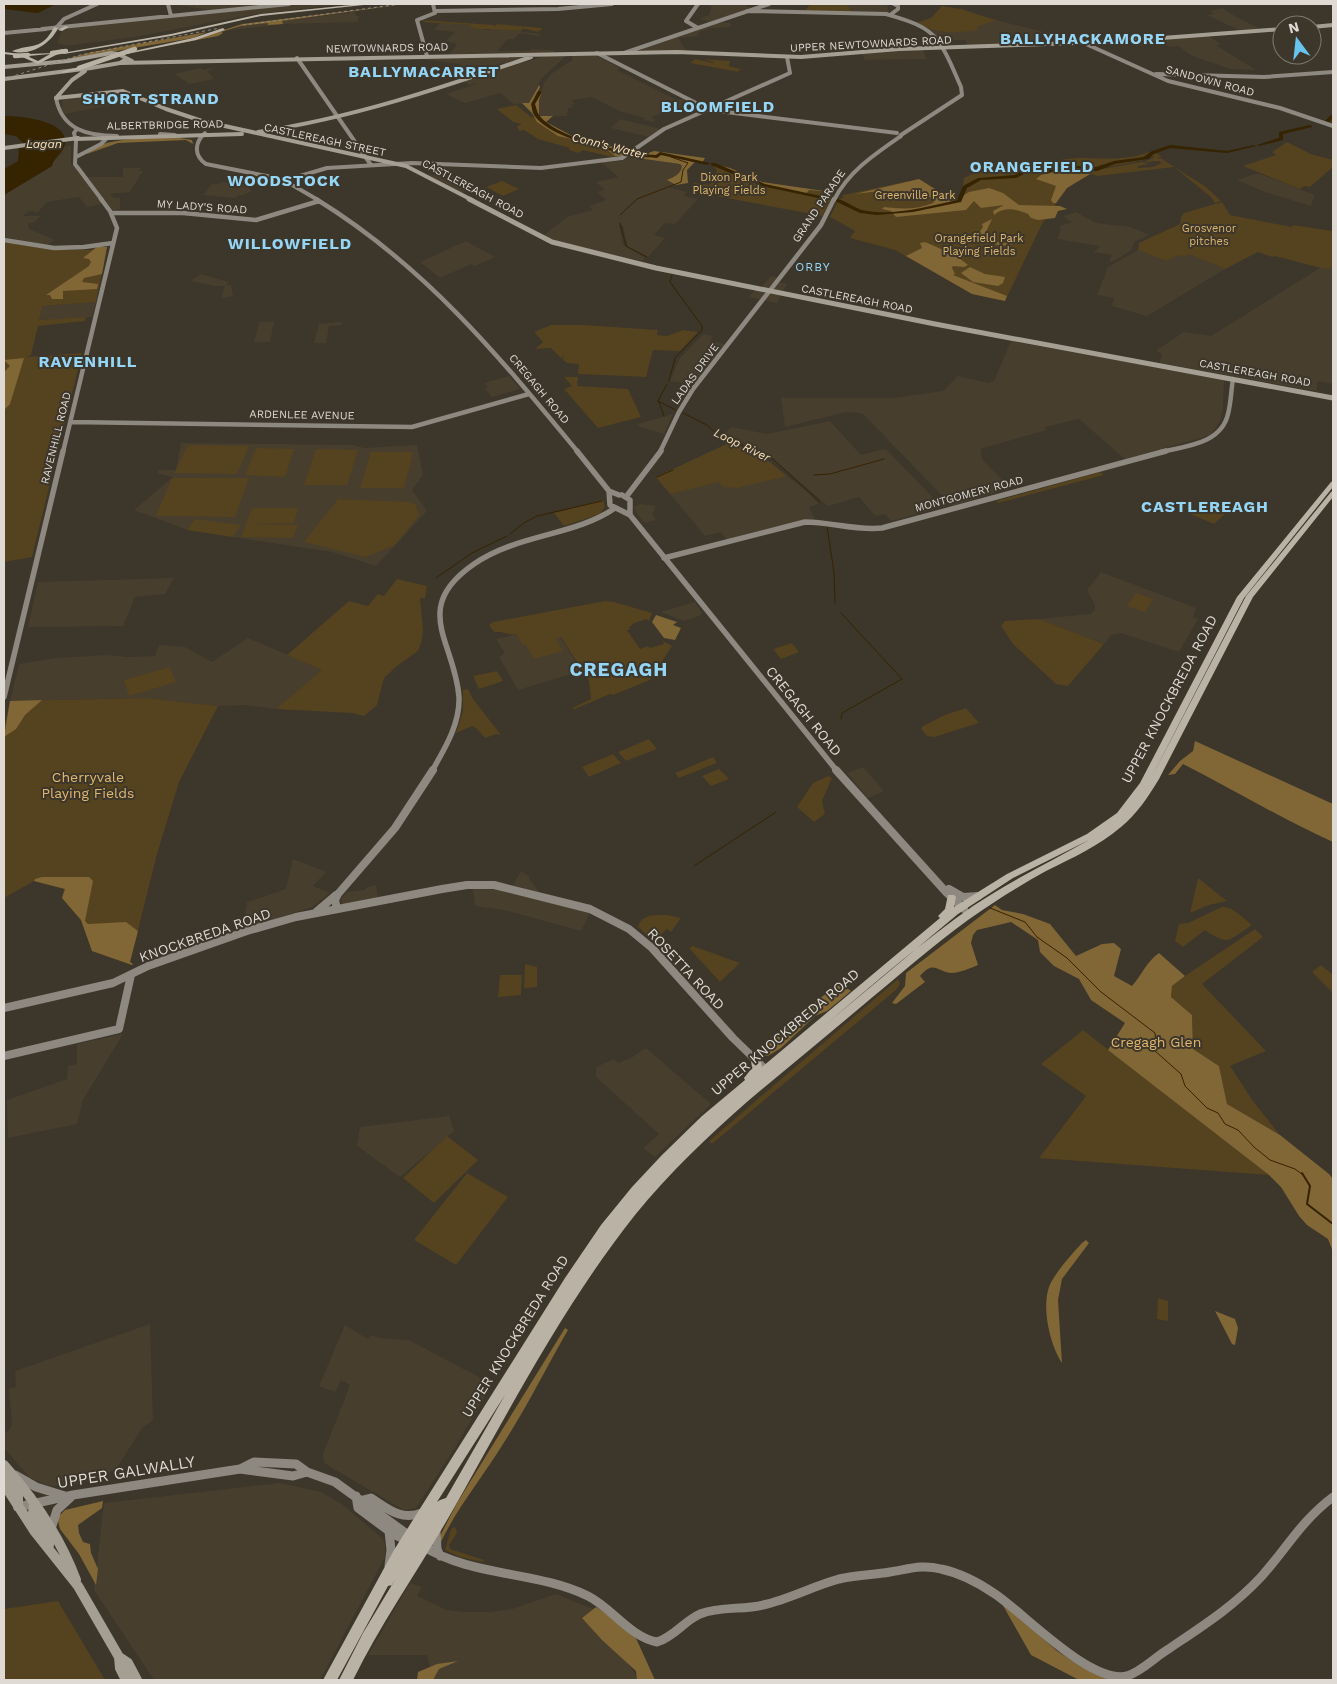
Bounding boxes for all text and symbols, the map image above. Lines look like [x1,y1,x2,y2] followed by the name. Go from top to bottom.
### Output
[1272,15,1322,65] north arrow
[1287,18,1301,37] text: N
[1000,29,1166,48] district label: BALLYHACKAMORE
[790,33,952,55] street label: UPPER NEWTOWNARDS ROAD
[326,40,448,56] street label: NEWTOWNARDS ROAD
[348,62,500,81] district label: BALLYMACARRET
[1164,63,1256,99] street label: SANDOWN ROAD
[82,89,220,108] district label: SHORT STRAND
[661,97,775,116] district label: BLOOMFIELD
[107,117,223,133] street label: ALBERTBRIDGE ROAD
[263,121,387,159] street label: CASTLEREAGH STREET
[570,130,649,162] water label: Conn's Water
[26,137,62,151] water label: Lagan
[420,157,526,221] street label: CASTLEREAGH ROAD
[970,157,1094,176] district label: ORANGEFIELD
[790,167,848,245] street label: GRAND PARADE
[227,171,341,190] district label: WOODSTOCK
[692,171,766,197] park label: Dixon Park Playing Fields
[875,189,955,202] park label: Greenville Park
[156,197,248,217] street label: MY LADY'S ROAD
[1182,222,1237,248] park label: Grosvenor pitches
[935,232,1023,258] park label: Orangefield Park Playing Fields
[228,234,352,253] district label: WILLOWFIELD
[795,260,831,274] district label: ORBY
[800,282,914,316] street label: CASTLEREAGH ROAD
[669,341,721,407] street label: LADAS DRIVE
[39,352,137,371] district label: RAVENHILL
[506,352,572,427] street label: CREGAGH ROAD
[1198,357,1312,389] street label: CASTLEREAGH ROAD
[38,391,74,485] street label: RAVENHILL ROAD
[249,408,355,422] street label: ARDENLEE AVENUE
[712,425,774,465] water label: Loop River
[913,473,1025,515] street label: MONTGOMERY ROAD
[1141,497,1269,516] district label: CASTLEREAGH
[1118,612,1220,786] street label: UPPER KNOCKBREDA ROAD
[570,658,668,681] district label: CREGAGH
[763,663,845,759] street label: CREGAGH ROAD
[42,769,134,801] park label: Cherryvale Playing Fields
[137,905,273,965] street label: KNOCKBREDA ROAD
[644,925,728,1013] street label: ROSETTA ROAD
[708,965,862,1099] street label: UPPER KNOCKBREDA ROAD
[1111,1034,1201,1050] park label: Cregagh Glen
[458,1252,572,1420] street label: UPPER KNOCKBREDA ROAD
[56,1452,196,1492] street label: UPPER GALWALLY

